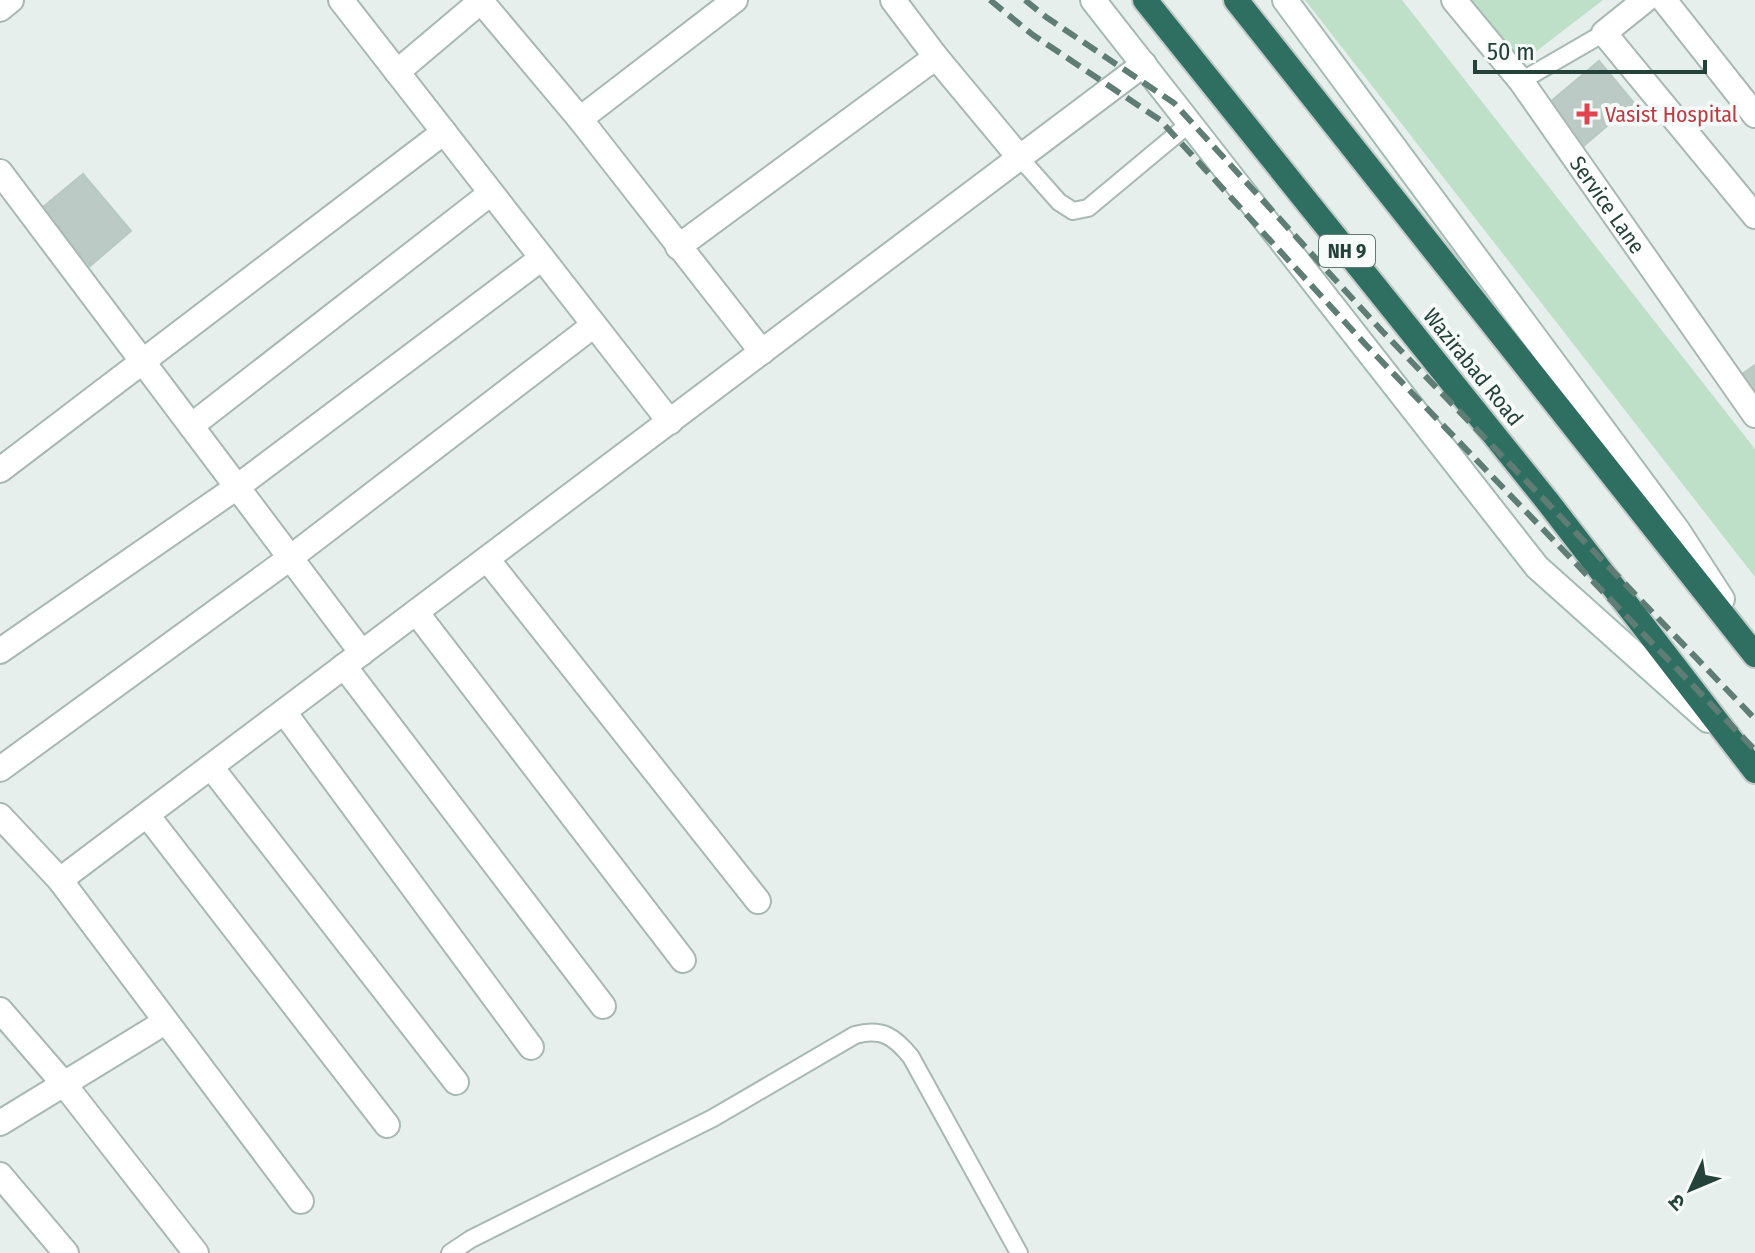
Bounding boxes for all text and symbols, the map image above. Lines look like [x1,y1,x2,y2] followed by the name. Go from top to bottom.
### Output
[1475,24,1705,74] scale bar
[1487,38,1535,66] text: 50 m
[1605,101,1738,128] place label: Vasist Hospital
[1576,103,1598,125] marker: Vasist Hospital
[1564,151,1651,258] street label: Service Lane
[1319,235,1375,267] road number: NH 9
[1417,303,1529,431] street label: Wazirabad Road
[1651,1149,1731,1229] north arrow
[1662,1188,1691,1217] text: उ

